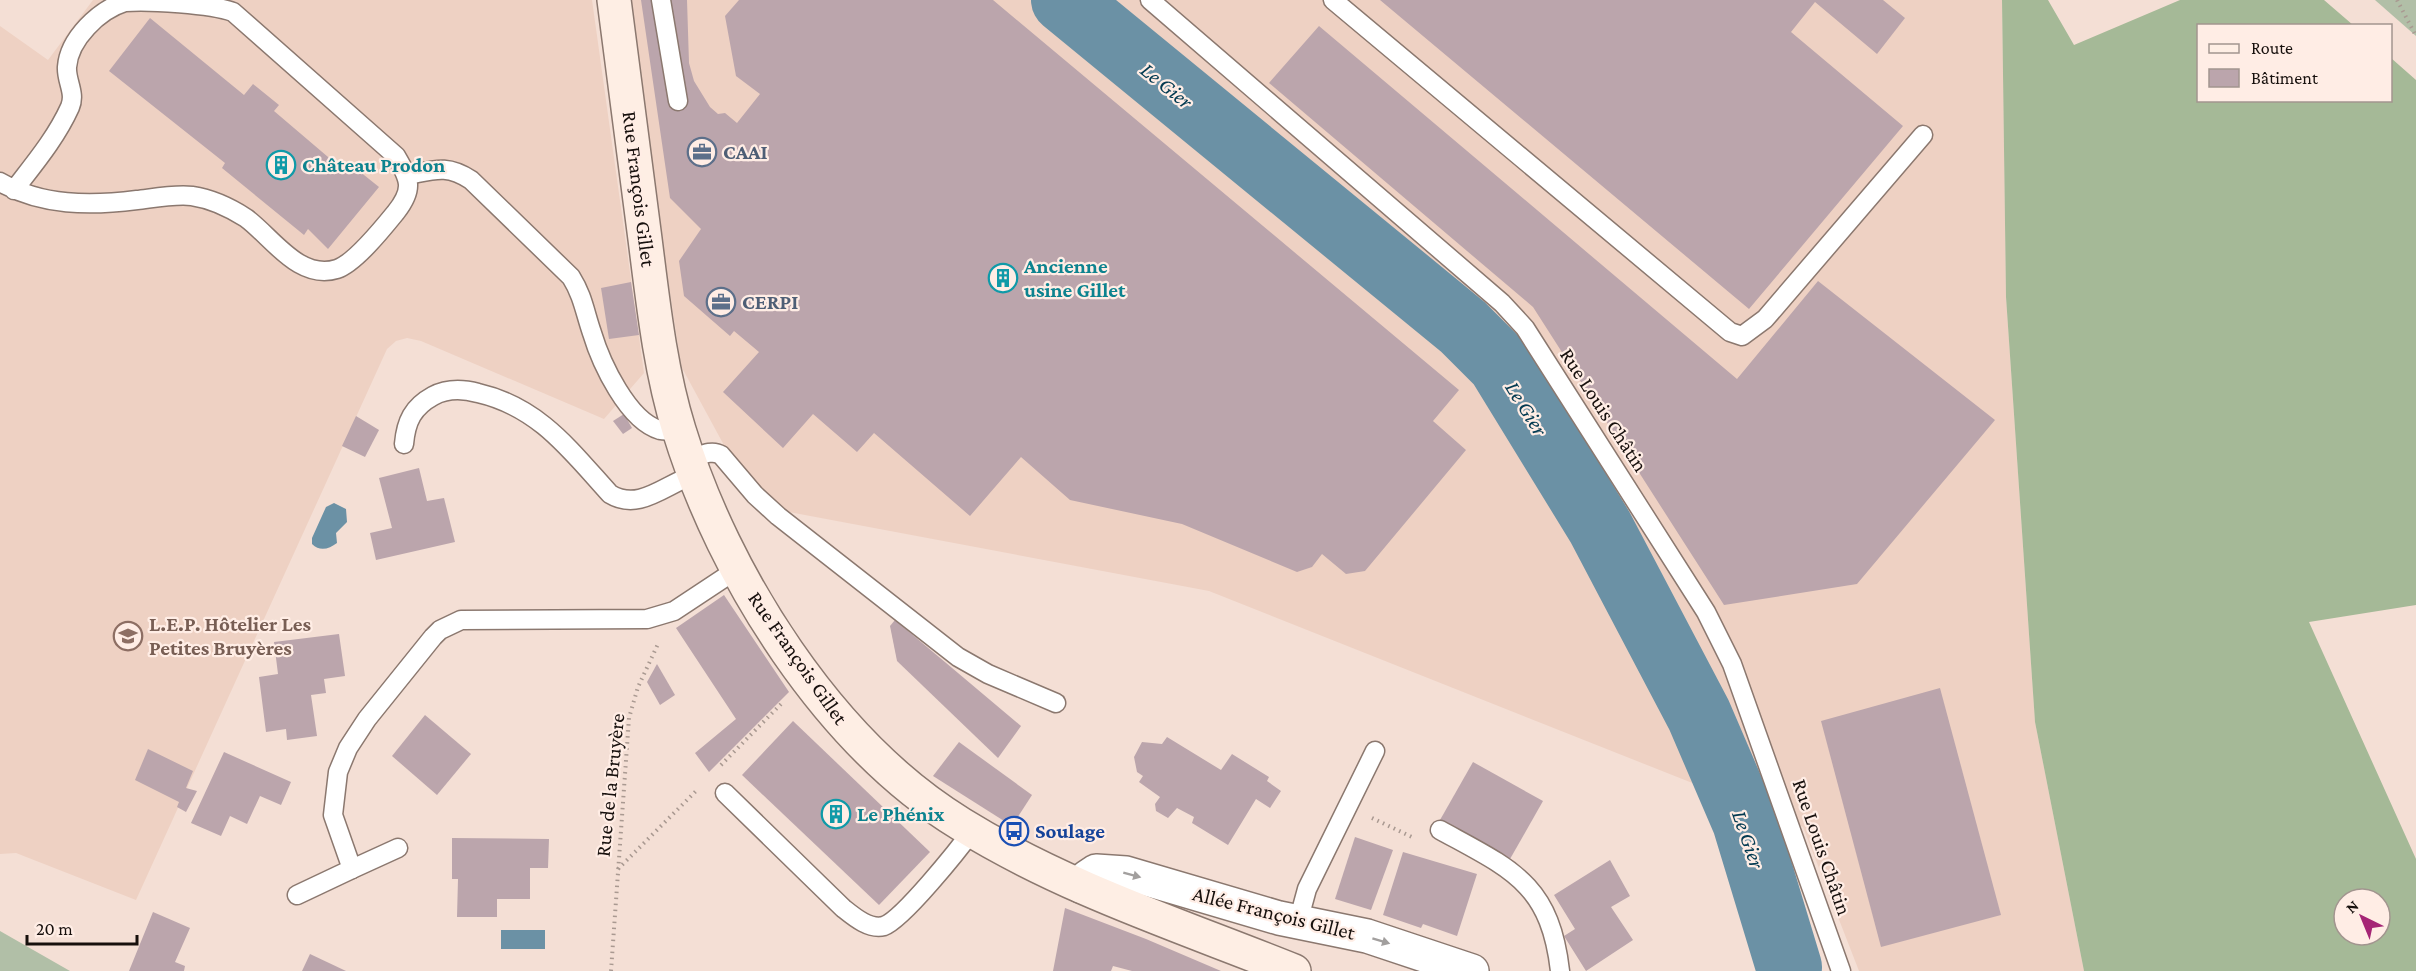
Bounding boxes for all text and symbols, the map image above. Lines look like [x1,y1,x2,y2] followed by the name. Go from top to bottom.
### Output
[2197,24,2392,102] legend
[2251,38,2293,58] text: Route
[1136,57,1199,115] water label: Le Gier
[2251,68,2319,88] text: Bâtiment
[618,110,661,269] street label: Rue François Gillet
[686,136,718,168] office icon: CAAI
[723,140,768,164] place label: CAAI
[265,149,297,181] building icon: Château Prodon
[302,153,445,177] place label: Château Prodon
[1023,254,1126,302] place label: Ancienne usine Gillet
[987,262,1019,294] building icon: Ancienne usine Gillet
[705,286,737,318] office icon: CERPI
[742,290,798,314] place label: CERPI
[1555,344,1653,476] street label: Rue Louis Châtin
[1500,376,1554,441] water label: Le Gier
[743,587,853,730] street label: Rue François Gillet
[149,612,311,660] place label: L.E.P. Hôtelier Les Petites Bruyères
[112,620,144,652] school or university icon: L.E.P. Hôtelier Les Petites Bruyères
[591,712,629,858] street label: Rue de la Bruyère
[1787,776,1857,918] street label: Rue Louis Châtin
[820,798,852,830] building icon: Le Phénix
[857,802,945,826] place label: Le Phénix
[1727,807,1770,873] water label: Le Gier
[998,815,1030,847] bus stop icon: Soulage
[1035,819,1105,843] place label: Soulage
[1123,871,1141,881] one-way arrow
[1190,881,1359,945] street label: Allée François Gillet
[2332,887,2392,947] north arrow
[2342,896,2362,916] text: N
[27,908,136,946] scale bar
[36,919,73,939] text: 20 m
[1372,937,1390,946] one-way arrow

